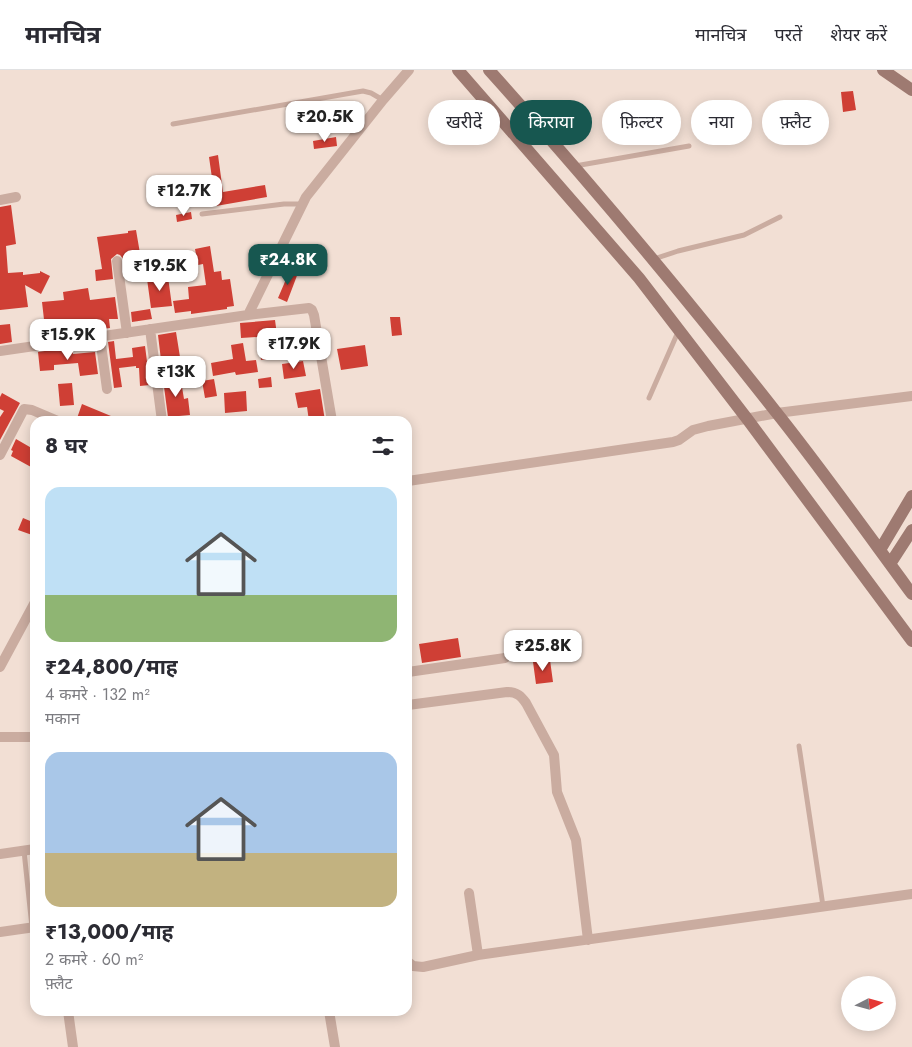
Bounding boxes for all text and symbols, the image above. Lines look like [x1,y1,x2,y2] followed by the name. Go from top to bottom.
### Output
[25,17,101,52] text: मानचित्र
[695,22,747,48] text: मानचित्र
[775,22,802,48] text: परतें
[830,22,887,48] text: शेयर करें
[284,100,366,143] pin: ₹20.5K
[428,100,500,145] chip: खरीदें
[510,100,592,145] chip: किराया
[602,100,681,145] chip: फ़िल्टर
[691,100,752,145] chip: नया
[762,100,829,145] chip: फ़्लैट
[297,105,353,128] text: ₹20.5K
[143,174,225,217] pin: ₹12.7K
[157,179,211,202] text: ₹12.7K
[247,244,329,286] pin: ₹24.8K
[259,248,317,271] text: ₹24.8K
[119,250,201,292] pin: ₹19.5K
[133,254,187,277] text: ₹19.5K
[27,318,109,361] pin: ₹15.9K
[41,323,95,346] text: ₹15.9K
[253,328,335,370] pin: ₹17.9K
[268,332,320,355] text: ₹17.9K
[146,356,206,398] pin: ₹13K
[157,360,195,383] text: ₹13K
[45,431,87,461] text: 8 घर
[369,432,397,460] icon: filters
[176,519,266,609] icon: home
[502,630,584,672] pin: ₹25.8K
[515,634,571,657] text: ₹25.8K
[45,652,178,682] text: ₹24,800/माह
[45,683,150,706] text: 4 कमरे · 132 m²
[45,707,80,730] text: मकान
[176,784,266,874] icon: home
[45,917,173,947] text: ₹13,000/माह
[45,948,143,971] text: 2 कमरे · 60 m²
[45,972,73,995] text: फ़्लैट
[841,976,896,1031] north arrow
[841,976,896,1031] map controls

